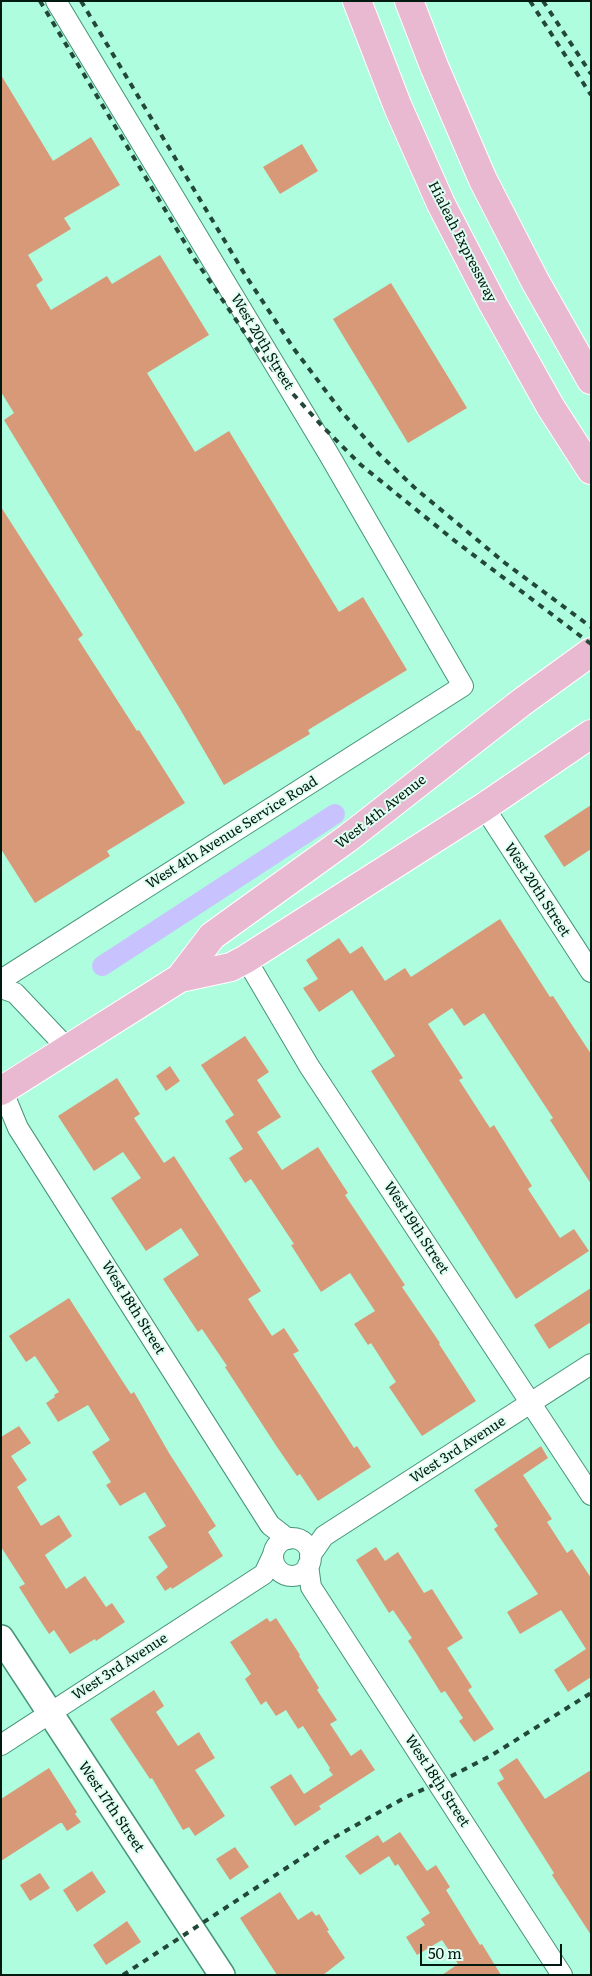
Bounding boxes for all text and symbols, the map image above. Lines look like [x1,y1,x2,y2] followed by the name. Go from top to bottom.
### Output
[424,179,500,305] street label: Hialeah Expressway
[227,291,297,393] street label: West 20th Street
[332,771,430,853] street label: West 4th Avenue
[143,773,321,893] street label: West 4th Avenue Service Road
[500,840,574,940] street label: West 20th Street
[380,1179,452,1277] street label: West 19th Street
[98,1258,168,1358] street label: West 18th Street
[407,1413,509,1487] street label: West 3rd Avenue
[69,1630,171,1704] street label: West 3rd Avenue
[401,1732,473,1830] street label: West 18th Street
[74,1758,148,1856] street label: West 17th Street
[422,1934,564,1966] scale bar
[428,1941,462,1964] text: 50 m

